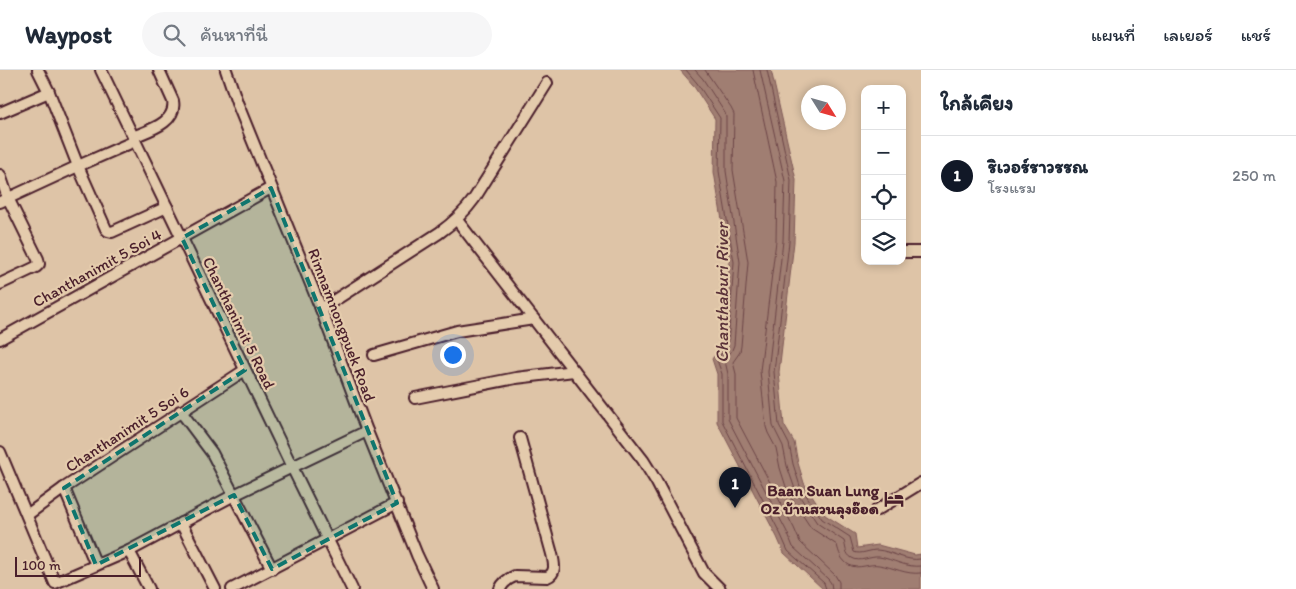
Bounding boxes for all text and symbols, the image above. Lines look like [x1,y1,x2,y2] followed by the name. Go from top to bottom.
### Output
[142,12,492,57] search box
[25,20,112,49] text: Waypost
[160,21,188,49] icon: search
[200,23,268,46] text: ค้นหาที่นี่
[1091,24,1135,46] text: แผนที่
[1163,24,1213,46] text: เลเยอร์
[1241,24,1271,46] text: แชร์
[801,85,846,130] north arrow
[861,85,906,265] map controls
[861,85,906,130] button: +
[941,90,1013,115] text: ใกล้เคียง
[861,130,906,175] button: −
[988,155,1088,178] text: ริเวอร์ราวรรณ
[953,166,961,185] text: 1
[1232,166,1276,185] text: 250 m
[861,175,906,220] button: locate
[988,178,1036,197] text: โรงแรม
[861,220,906,265] button: layers
[711,221,733,363] water label: Chanthaburi River
[29,224,165,311] street label: Chanthanimit 5 Soi 4
[304,246,380,405] street label: Rimnamnongpuek Road
[199,254,279,392] street label: Chanthanimit 5 Road
[440,342,466,368] your location
[62,382,192,476] street label: Chanthanimit 5 Soi 6
[719,467,751,508] pin: 1
[761,481,880,520] place label: Baan Suan Lung Oz บ้านสวนลุงอ๊อด
[883,488,905,510] hotel icon: Baan Suan Lung Oz บ้านสวนลุงอ๊อด
[15,554,141,577] scale bar
[22,557,61,574] text: 100 m

